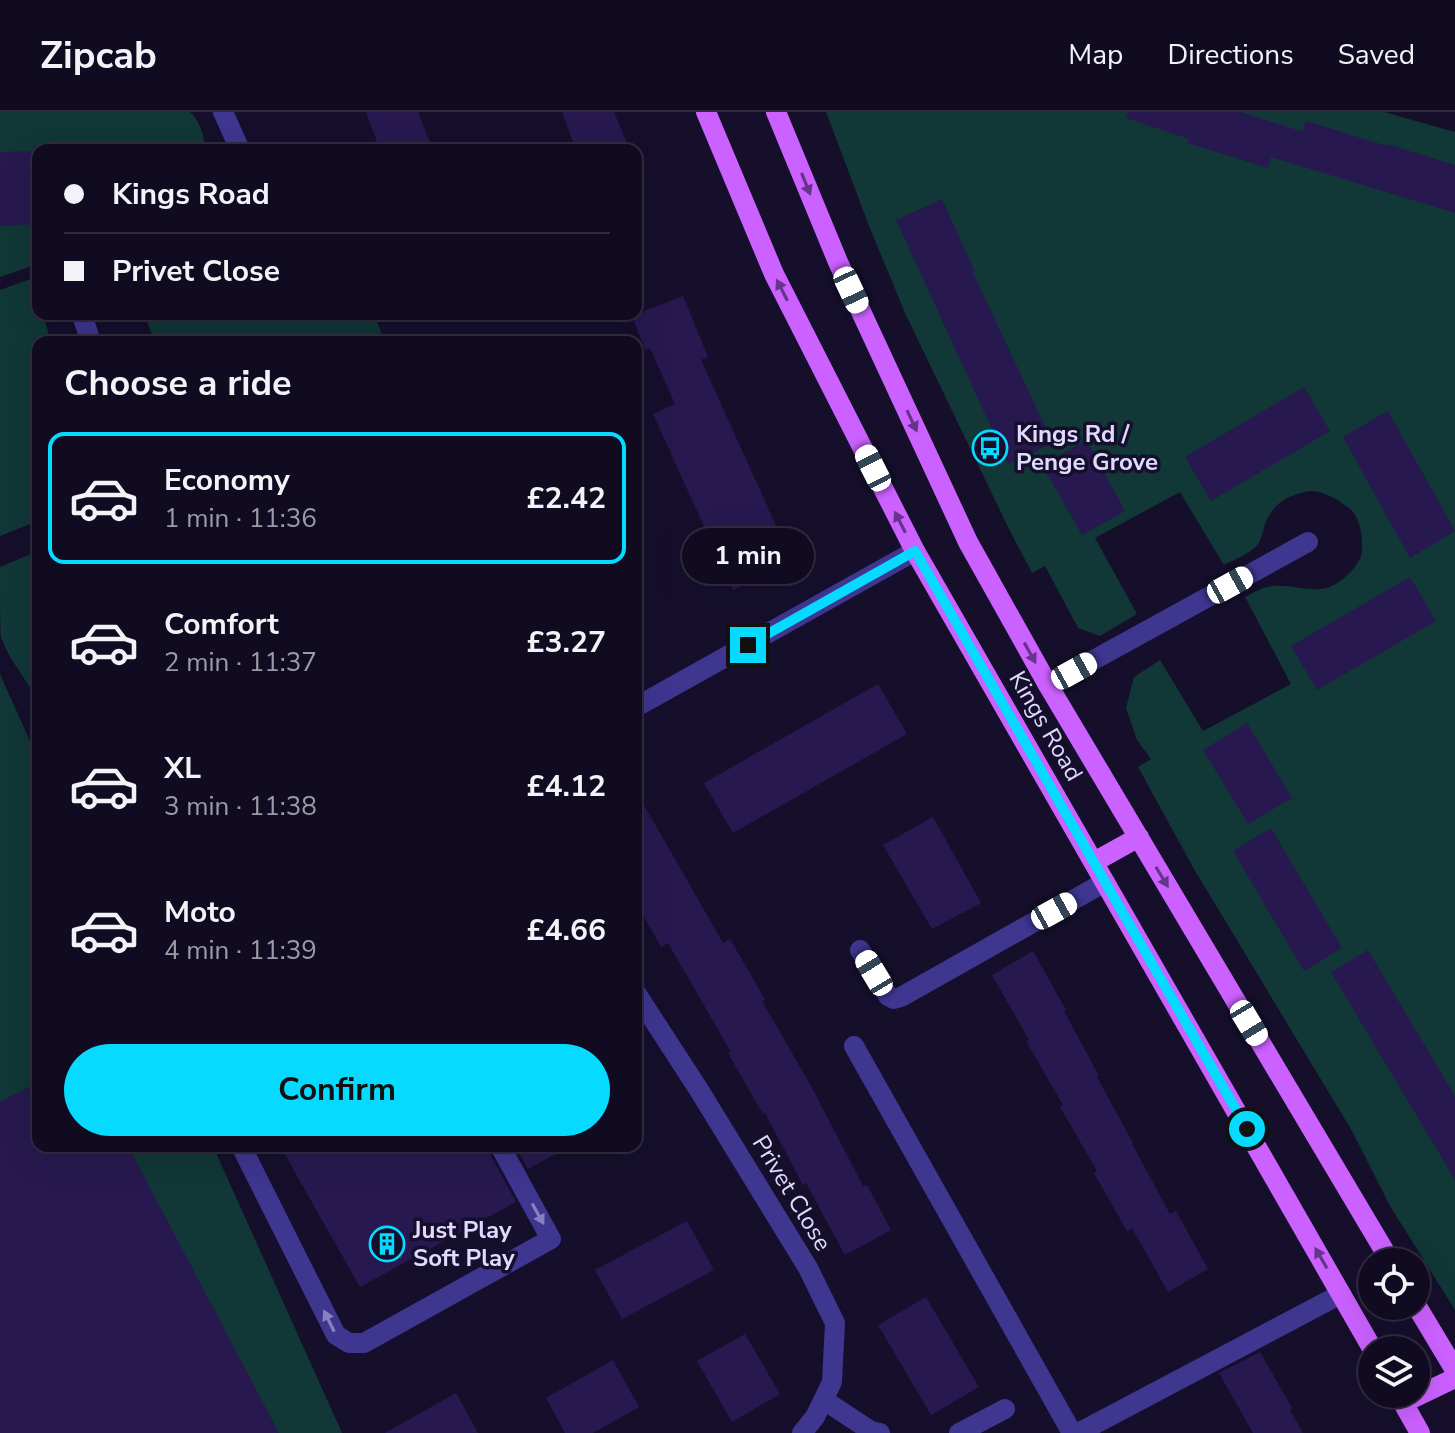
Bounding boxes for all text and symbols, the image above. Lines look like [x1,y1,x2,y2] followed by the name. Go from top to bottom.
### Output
[40,30,157,81] text: Zipcab
[1068,36,1123,74] text: Map
[1167,36,1294,74] text: Directions
[1338,36,1415,74] text: Saved
[799,172,812,196] one-way arrow
[112,174,270,215] text: Kings Road
[112,251,280,292] text: Privet Close
[830,263,872,317] car
[775,278,789,301] one-way arrow
[64,359,292,408] text: Choose a ride
[905,410,919,433] one-way arrow
[1016,418,1158,478] place label: Kings Rd / Penge Grove
[971,429,1009,467] bus stop icon: Kings Rd / Penge Grove
[851,441,895,495] car
[164,460,290,501] text: Economy
[68,462,140,534] icon: car
[527,478,606,519] text: £2.42
[164,501,317,536] text: 1 min · 11:36
[893,510,907,533] one-way arrow
[682,529,814,585] callout: 1 min
[714,538,782,573] text: 1 min
[1203,563,1257,607] car
[164,604,279,645] text: Comfort
[68,606,140,678] icon: car
[527,622,606,663] text: £3.27
[730,627,766,663] route end
[1023,641,1037,664] one-way arrow
[164,645,317,680] text: 2 min · 11:37
[1047,649,1101,693] car
[1002,665,1090,787] street label: Kings Road
[164,748,201,789] text: XL
[68,750,140,822] icon: car
[527,766,606,807] text: £4.12
[164,789,317,824] text: 3 min · 11:38
[1155,865,1169,888] one-way arrow
[1027,889,1081,933] car
[164,892,236,933] text: Moto
[68,894,140,966] icon: car
[527,910,606,951] text: £4.66
[164,933,317,968] text: 4 min · 11:39
[851,946,897,1000] car
[1226,996,1272,1050] car
[64,1044,610,1136] button: Confirm
[1229,1111,1265,1147] route start
[745,1129,839,1257] street label: Privet Close
[531,1203,544,1226] one-way arrow
[412,1214,515,1274] place label: Just Play Soft Play
[368,1225,406,1263] building icon: Just Play Soft Play
[1314,1247,1328,1269] one-way arrow
[1358,1248,1430,1408] map controls
[1358,1248,1430,1320] button: locate
[322,1309,336,1332] one-way arrow
[1358,1336,1430,1408] button: layers

